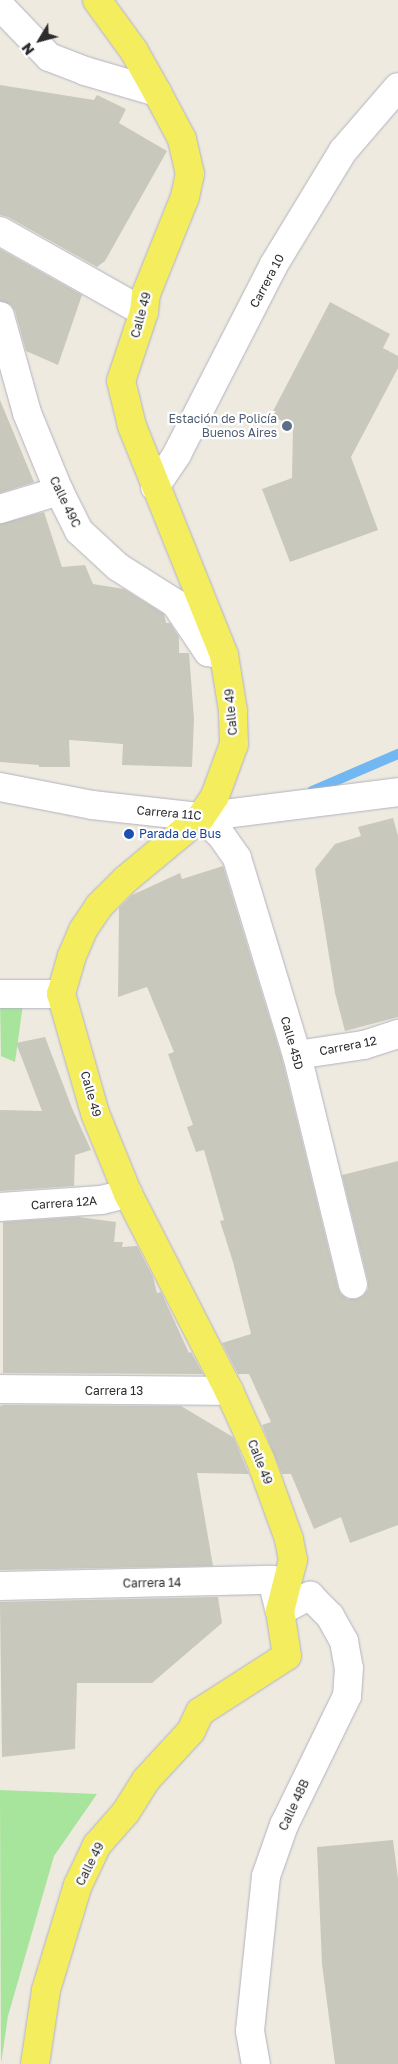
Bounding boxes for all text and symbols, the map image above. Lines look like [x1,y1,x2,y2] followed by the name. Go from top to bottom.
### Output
[15,15,65,65] north arrow
[18,40,38,59] text: N
[247,252,287,310] street label: Carrera 10
[128,290,154,340] street label: Calle 49
[169,412,277,440] place label: Estación de Policía Buenos Aires
[281,420,293,432] marker: Estación de Policía Buenos Aires
[46,474,84,530] street label: Calle 49C
[222,688,240,736] street label: Calle 49
[136,803,202,823] street label: Carrera 11C
[139,827,221,841] place label: Parada de Bus
[123,828,135,840] marker: Parada de Bus
[277,1015,307,1071] street label: Calle 45D
[318,1033,378,1059] street label: Carrera 12
[78,1069,104,1119] street label: Calle 49
[30,1194,98,1212] street label: Carrera 12A
[85,1384,143,1398] street label: Carrera 13
[245,1437,275,1487] street label: Calle 49
[123,1575,181,1591] street label: Carrera 14
[276,1777,312,1833] street label: Calle 48B
[73,1840,107,1888] street label: Calle 49

